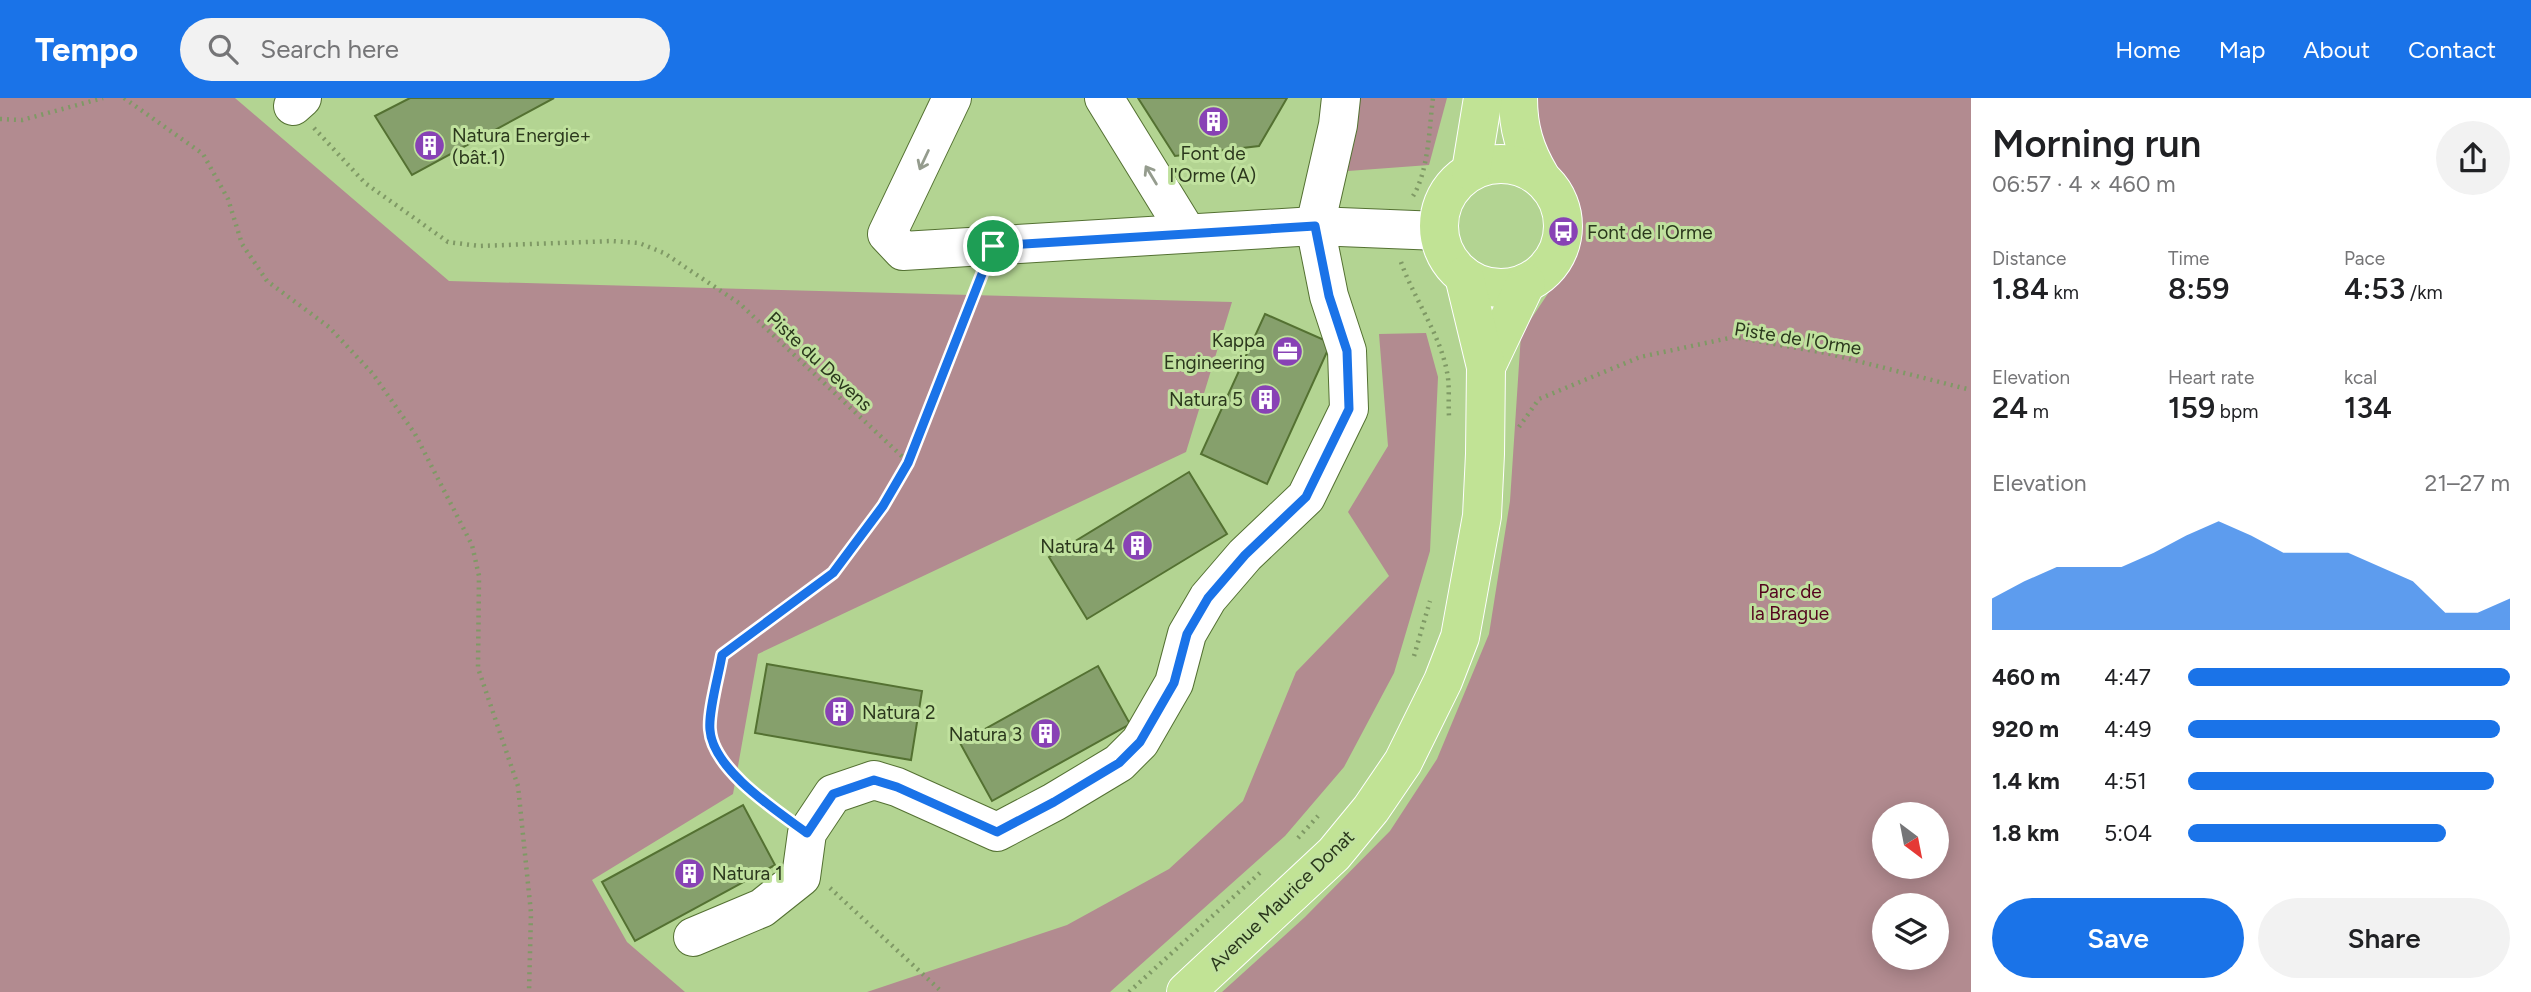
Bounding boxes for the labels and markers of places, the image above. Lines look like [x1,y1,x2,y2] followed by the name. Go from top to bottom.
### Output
[1196,105,1230,139] building icon: Font de l'Orme (A)
[452,124,591,169] place label: Natura Energie+ (bât.1)
[412,129,446,163] building icon: Natura Energie+ (bât.1)
[1170,142,1256,187] place label: Font de l'Orme (A)
[1547,215,1581,249] bus stop icon: Font de l'Orme
[963,216,1023,276] pin
[1587,221,1713,244] place label: Font de l'Orme
[1164,329,1265,374] place label: Kappa Engineering
[1271,334,1305,368] office icon: Kappa Engineering
[1249,382,1283,416] building icon: Natura 5
[1169,388,1243,411] place label: Natura 5
[1121,529,1155,563] building icon: Natura 4
[1040,535,1115,558] place label: Natura 4
[822,695,856,729] building icon: Natura 2
[862,701,936,724] place label: Natura 2
[1028,717,1062,751] building icon: Natura 3
[949,723,1022,746] place label: Natura 3
[672,856,706,890] building icon: Natura 1
[712,862,783,885] place label: Natura 1

